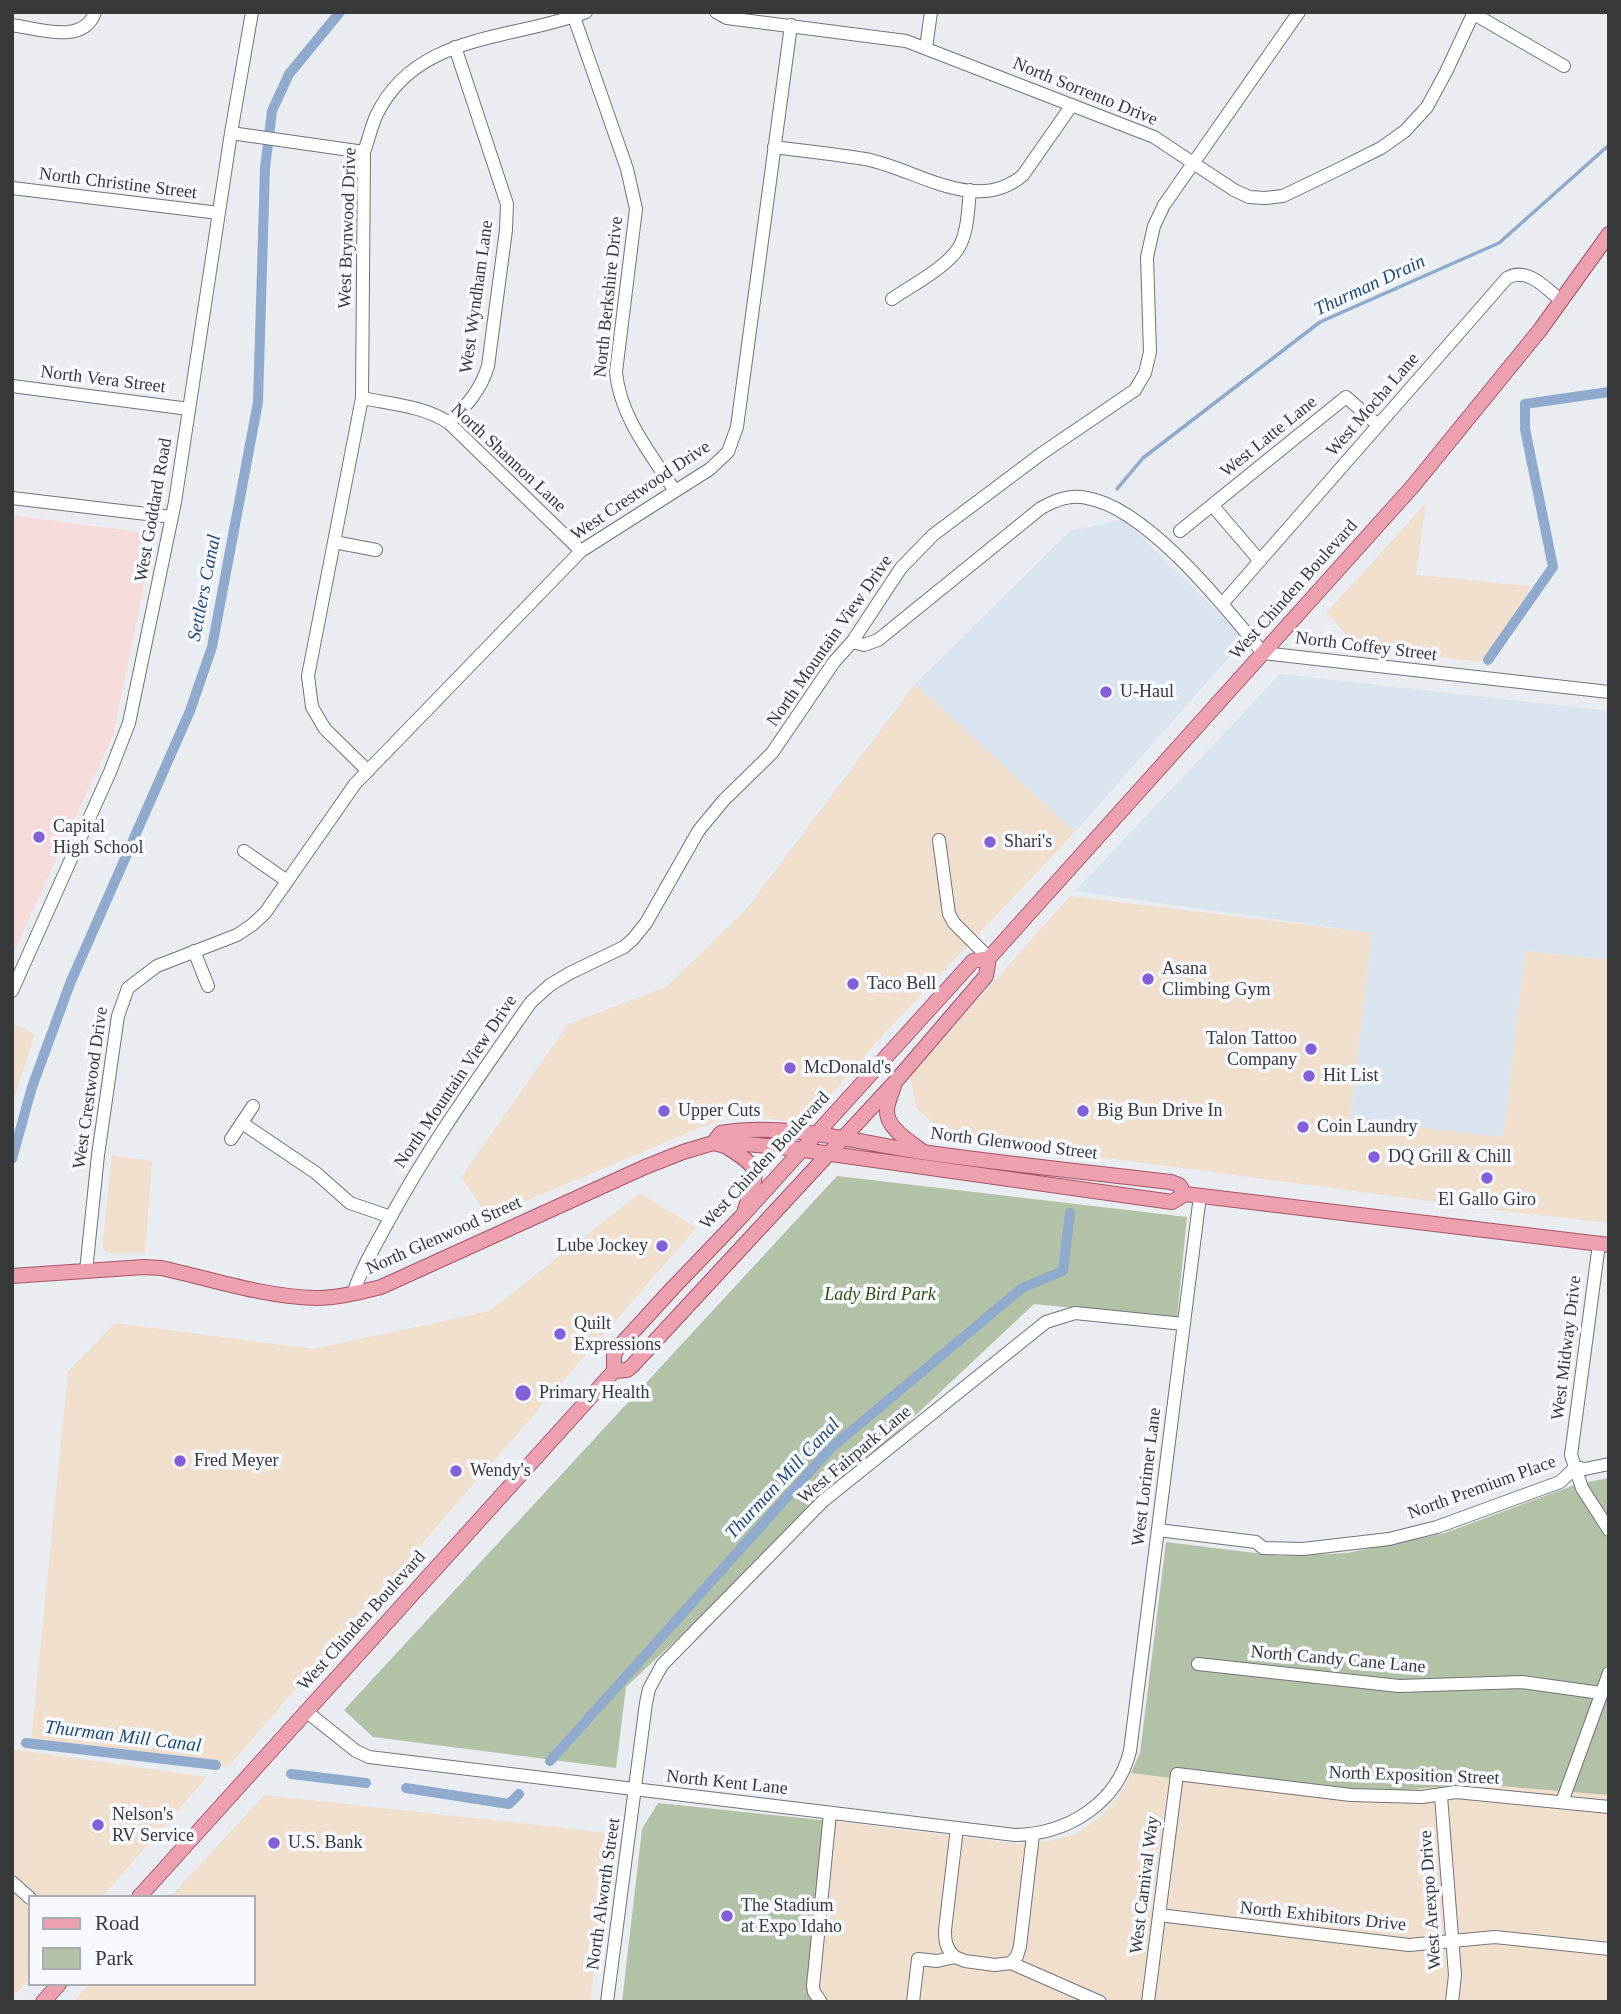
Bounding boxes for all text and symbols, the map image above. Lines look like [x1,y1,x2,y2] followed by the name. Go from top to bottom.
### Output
[1010,53,1160,131] street label: North Sorrento Drive
[334,147,362,309] street label: West Brynwood Drive
[38,164,198,204] street label: North Christine Street
[590,215,628,379] street label: North Berkshire Drive
[456,219,498,375] street label: West Wyndham Lane
[1311,250,1429,322] water label: Thurman Drain
[1322,349,1424,461] street label: West Mocha Lane
[39,362,167,398] street label: North Vera Street
[1217,392,1321,482] street label: West Latte Lane
[446,399,570,517] street label: North Shannon Lane
[131,436,177,584] street label: West Goddard Road
[567,436,715,546] street label: West Crestwood Drive
[1226,516,1362,664] street label: West Chinden Boulevard
[183,533,227,643] water label: Settlers Canal
[763,551,897,731] street label: North Mountain View Drive
[1294,628,1438,666] street label: North Coffey Street
[1120,681,1174,703] place label: U-Haul
[1098,684,1114,700] marker: U-Haul
[53,816,144,858] place label: Capital High School
[31,829,47,845] marker: Capital High School
[1004,831,1052,853] place label: Shari's
[982,834,998,850] marker: Shari's
[1162,958,1271,1000] place label: Asana Climbing Gym
[1140,971,1156,987] marker: Asana Climbing Gym
[867,973,936,995] place label: Taco Bell
[845,976,861,992] marker: Taco Bell
[390,991,522,1173] street label: North Mountain View Drive
[69,1006,113,1170] street label: West Crestwood Drive
[1206,1028,1297,1070] place label: Talon Tattoo Company
[1303,1041,1319,1057] marker: Talon Tattoo Company
[804,1057,891,1079] place label: McDonald's
[782,1060,798,1076] marker: McDonald's
[1323,1065,1379,1087] place label: Hit List
[1301,1068,1317,1084] marker: Hit List
[696,1088,834,1234] street label: West Chinden Boulevard
[678,1100,760,1122] place label: Upper Cuts
[1097,1100,1222,1122] place label: Big Bun Drive In
[656,1103,672,1119] marker: Upper Cuts
[1075,1103,1091,1119] marker: Big Bun Drive In
[1317,1116,1417,1138] place label: Coin Laundry
[1295,1119,1311,1135] marker: Coin Laundry
[929,1123,1099,1165] street label: North Glenwood Street
[1388,1146,1512,1168] place label: DQ Grill & Chill
[1366,1149,1382,1165] marker: DQ Grill & Chill
[1479,1170,1495,1186] marker: El Gallo Giro
[1438,1189,1536,1211] place label: El Gallo Giro
[363,1192,525,1280] street label: North Glenwood Street
[557,1235,648,1257] place label: Lube Jockey
[654,1238,670,1254] marker: Lube Jockey
[1547,1274,1587,1422] street label: West Midway Drive
[824,1284,936,1306] park label: Lady Bird Park
[574,1313,661,1356] place label: Quilt Expressions
[552,1326,568,1342] marker: Quilt Expressions
[539,1382,649,1404] place label: Primary Health
[513,1383,533,1403] marker: Primary Health
[794,1401,916,1509] street label: West Fairpark Lane
[1128,1406,1166,1548] street label: West Lorimer Lane
[721,1414,845,1544] water label: Thurman Mill Canal
[194,1450,278,1472] place label: Fred Meyer
[1405,1451,1559,1525] street label: North Premium Place
[172,1453,188,1469] marker: Fred Meyer
[470,1460,531,1482] place label: Wendy's
[448,1463,464,1479] marker: Wendy's
[294,1547,430,1695] street label: West Chinden Boulevard
[1250,1642,1426,1678] street label: North Candy Cane Lane
[44,1716,202,1758] water label: Thurman Mill Canal
[1328,1762,1500,1790] street label: North Exposition Street
[665,1766,789,1800] street label: North Kent Lane
[112,1804,194,1846] place label: Nelson's RV Service
[1126,1815,1164,1955] street label: West Carnival Way
[90,1817,106,1833] marker: Nelson's RV Service
[583,1817,625,1971] street label: North Alworth Street
[1415,1830,1447,1970] street label: West Arexpo Drive
[288,1832,363,1854] place label: U.S. Bank
[266,1835,282,1851] marker: U.S. Bank
[28,1895,256,1986] legend
[741,1895,842,1938] place label: The Stadium at Expo Idaho
[1239,1898,1407,1936] street label: North Exhibitors Drive
[719,1908,735,1924] marker: The Stadium at Expo Idaho
[95,1911,139,1935] text: Road
[95,1946,134,1970] text: Park

